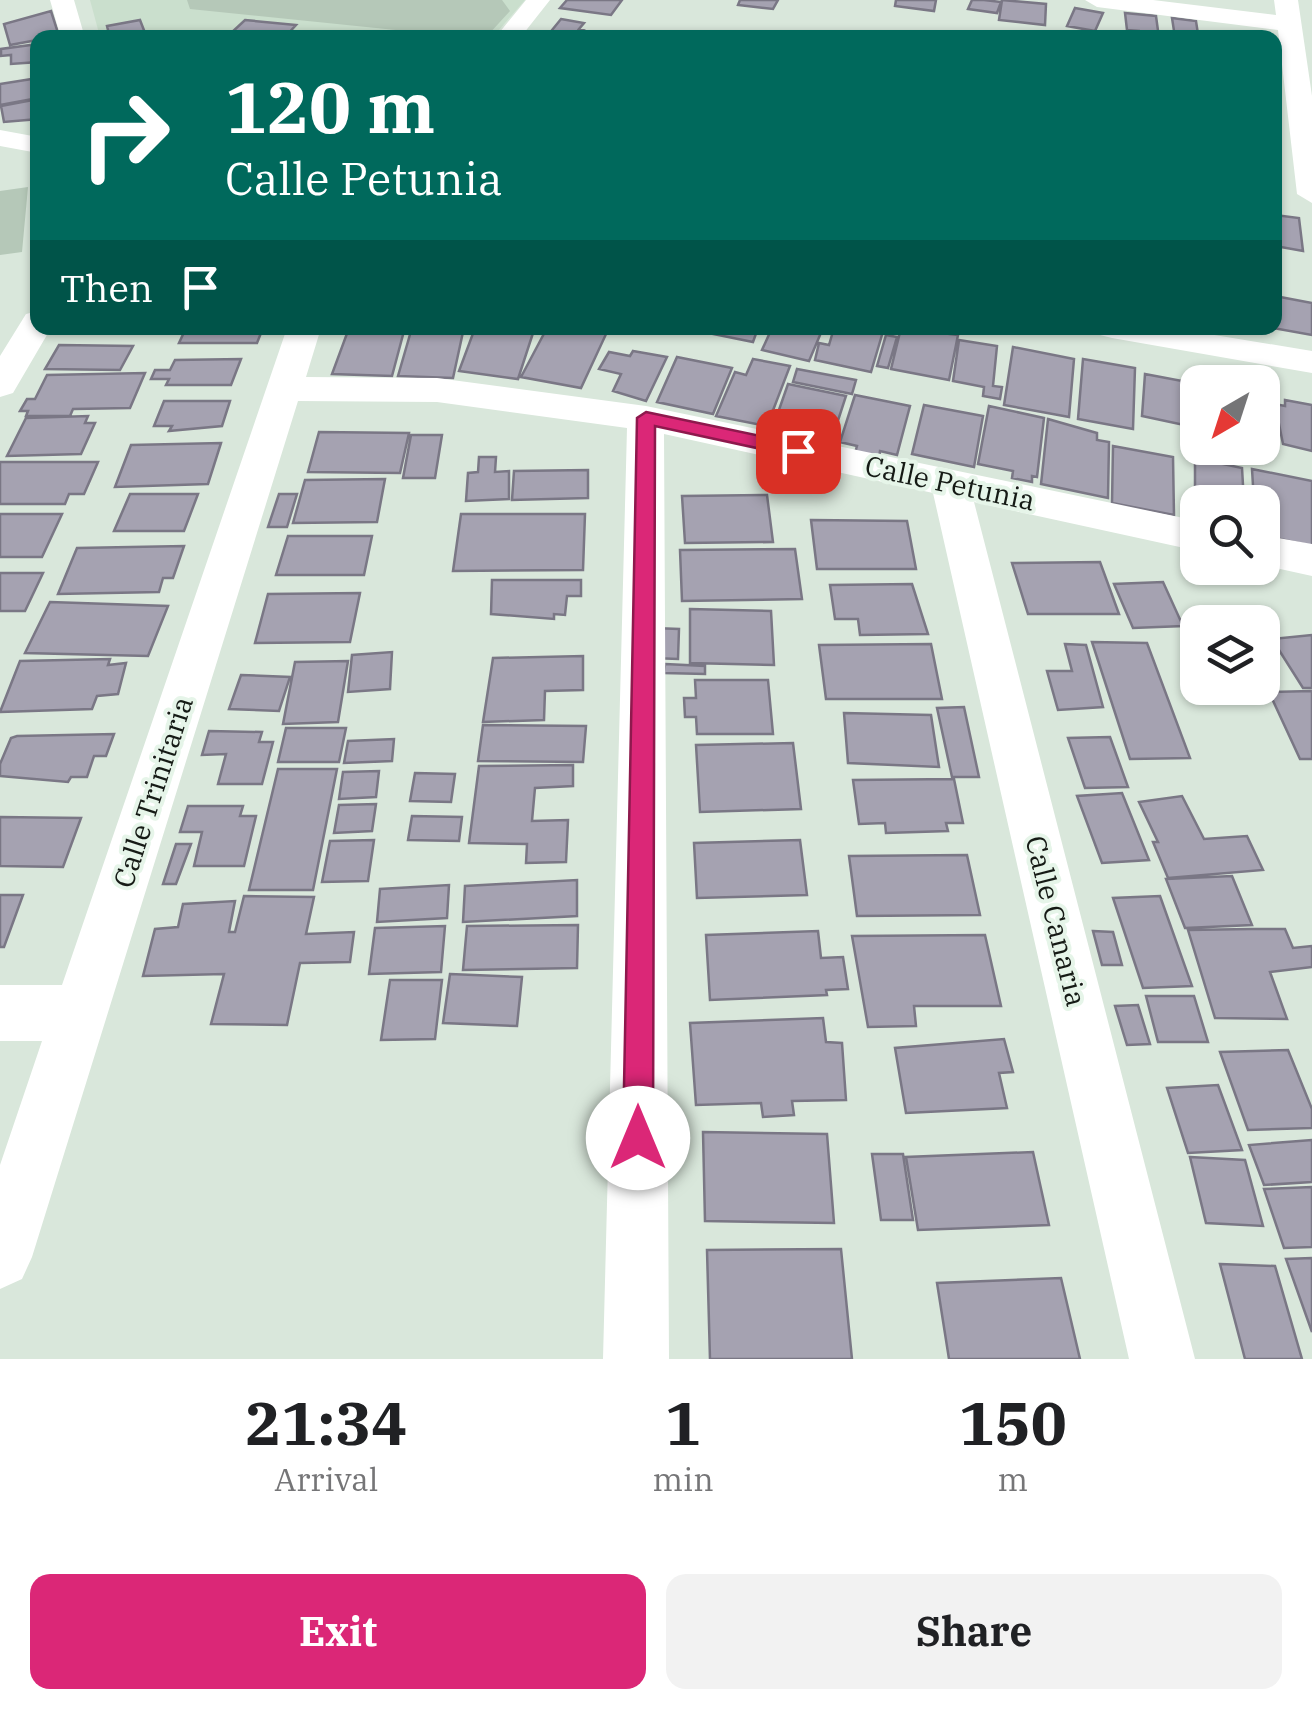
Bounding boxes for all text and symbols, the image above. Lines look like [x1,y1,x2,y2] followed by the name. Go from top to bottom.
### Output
[225,61,435,152] text: 120 m
[60,70,190,200] icon: right
[225,149,502,207] text: Calle Petunia
[173,260,228,315] icon: arrive
[60,263,153,312] text: Then
[1180,365,1280,465] north arrow
[1180,365,1280,705] map controls
[756,409,841,494] pin
[771,424,826,479] icon: arrive
[862,446,1038,519] street label: Calle Petunia
[1180,485,1280,585] button: search
[1180,605,1280,705] button: layers
[104,692,201,892] street label: Calle Trinitaria
[1017,832,1096,1010] street label: Calle Canaria
[586,1086,690,1190] position arrow
[245,1383,407,1462] text: 21:34
[665,1383,701,1462] text: 1
[959,1383,1067,1462] text: 150
[274,1458,378,1500] text: Arrival
[653,1458,714,1500] text: min
[998,1458,1028,1500] text: m
[30,1574,646,1689] button: Exit
[666,1574,1282,1689] button: Share

